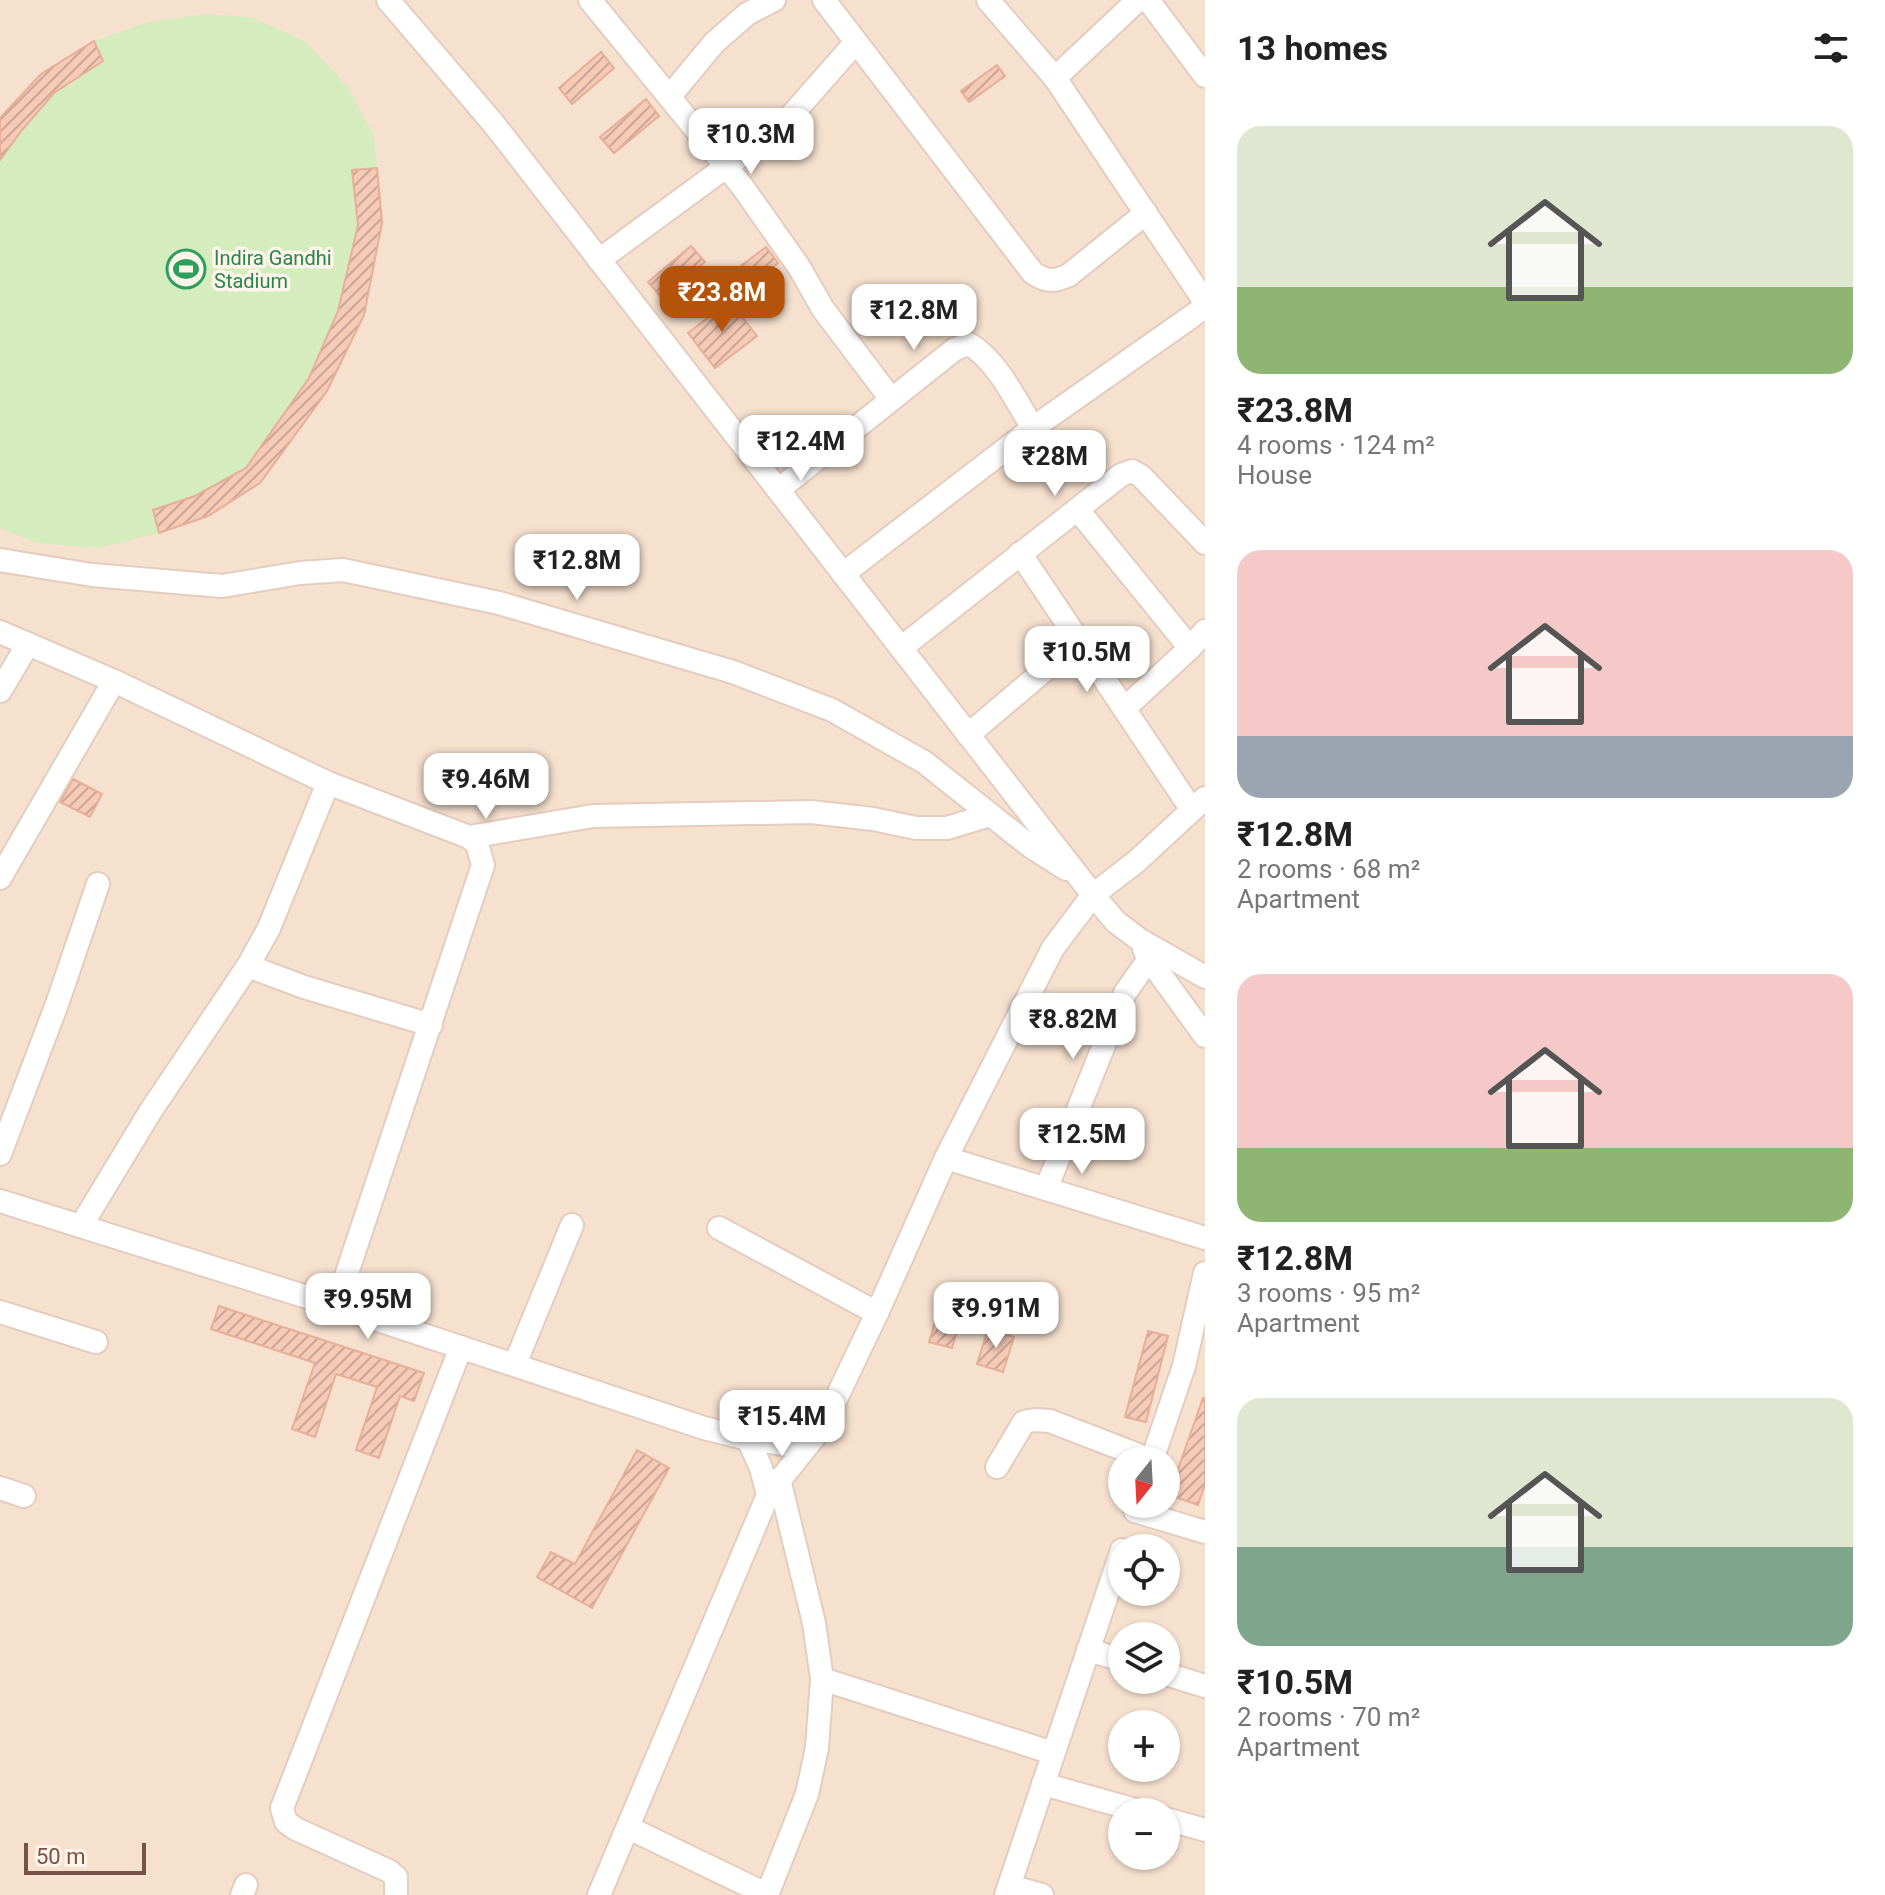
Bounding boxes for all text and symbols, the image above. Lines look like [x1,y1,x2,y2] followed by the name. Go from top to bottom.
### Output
[1809,26,1853,70] icon: filters
[1237,28,1388,68] text: 13 homes
[686,108,816,176] pin: ₹10.3M
[707,119,795,149] text: ₹10.3M
[1473,178,1617,322] icon: home
[214,246,332,293] place label: Indira Gandhi Stadium
[165,248,207,290] sports icon: Indira Gandhi Stadium
[657,266,787,334] pin: ₹23.8M
[678,277,766,307] text: ₹23.8M
[849,284,979,352] pin: ₹12.8M
[870,295,958,325] text: ₹12.8M
[1237,390,1353,430] text: ₹23.8M
[736,415,866,483] pin: ₹12.4M
[757,426,845,456] text: ₹12.4M
[1008,430,1102,498] pin: ₹28M
[1237,430,1435,460] text: 4 rooms · 124 m²
[1022,441,1088,471] text: ₹28M
[1237,460,1312,490] text: House
[512,534,642,602] pin: ₹12.8M
[533,545,621,575] text: ₹12.8M
[1473,602,1617,746] icon: home
[1022,626,1152,694] pin: ₹10.5M
[1043,637,1131,667] text: ₹10.5M
[421,753,551,821] pin: ₹9.46M
[442,764,530,794] text: ₹9.46M
[1237,814,1353,854] text: ₹12.8M
[1237,854,1420,884] text: 2 rooms · 68 m²
[1237,884,1360,914] text: Apartment
[1008,993,1138,1061] pin: ₹8.82M
[1029,1004,1117,1034] text: ₹8.82M
[1473,1026,1617,1170] icon: home
[1017,1108,1147,1176] pin: ₹12.5M
[1038,1119,1126,1149] text: ₹12.5M
[1237,1238,1353,1278] text: ₹12.8M
[303,1273,433,1341] pin: ₹9.95M
[1237,1278,1420,1308] text: 3 rooms · 95 m²
[931,1282,1061,1350] pin: ₹9.91M
[324,1284,412,1314] text: ₹9.95M
[952,1293,1040,1323] text: ₹9.91M
[1237,1308,1360,1338] text: Apartment
[717,1390,847,1458] pin: ₹15.4M
[738,1401,826,1431] text: ₹15.4M
[1108,1446,1180,1518] north arrow
[1108,1446,1180,1870] map controls
[1473,1450,1617,1594] icon: home
[1108,1534,1180,1606] button: locate
[1108,1622,1180,1694] button: layers
[1237,1662,1353,1702] text: ₹10.5M
[1237,1702,1420,1732] text: 2 rooms · 70 m²
[1108,1710,1180,1782] button: +
[1237,1732,1360,1762] text: Apartment
[1108,1798,1180,1870] button: −
[24,1839,146,1875] scale bar
[36,1844,85,1869] text: 50 m

